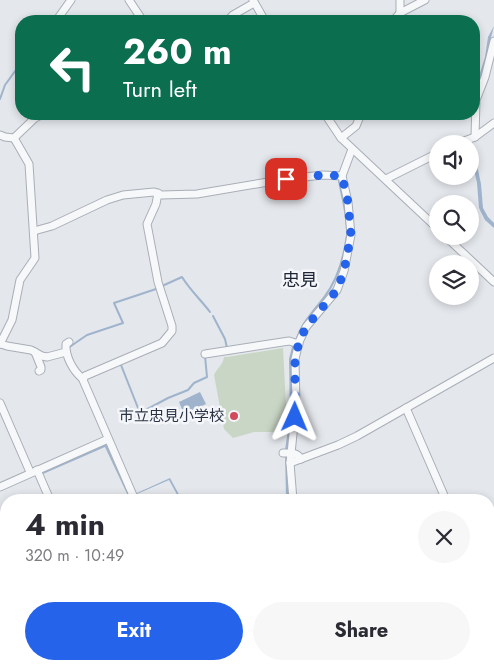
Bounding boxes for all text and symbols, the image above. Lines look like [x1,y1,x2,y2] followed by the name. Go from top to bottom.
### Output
[123,27,232,77] text: 260 m
[40,35,105,100] icon: left
[123,73,197,105] text: Turn left
[429,135,479,305] map controls
[429,135,479,185] button: sound
[265,158,307,200] pin
[272,165,300,193] icon: arrive
[429,195,479,245] button: search
[429,255,479,305] button: layers
[282,267,318,293] district label: 忠見
[268,390,320,442] position arrow
[119,405,224,427] place label: 市立忠見小学校
[228,410,240,422] marker: 市立忠見小学校
[25,503,105,546] text: 4 min
[418,511,470,563] button: close
[25,544,124,567] text: 320 m · 10:49
[25,602,243,660] button: Exit
[253,602,470,660] button: Share

